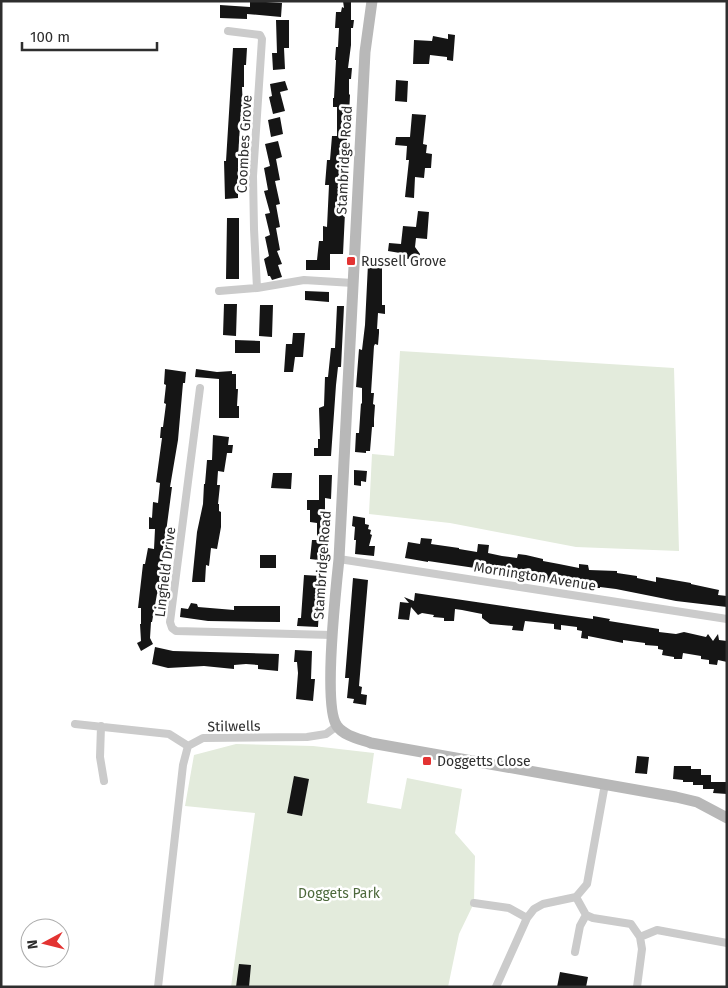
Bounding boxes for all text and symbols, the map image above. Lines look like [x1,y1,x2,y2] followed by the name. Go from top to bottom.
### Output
[22,20,158,52] scale bar
[30,28,70,46] text: 100 m
[233,94,256,194] street label: Coombes Grove
[333,105,356,215] street label: Stambridge Road
[361,253,447,270] place label: Russell Grove
[345,255,357,267] marker: Russell Grove
[310,510,335,620] street label: Stambridge Road
[152,526,179,618] street label: Lingfield Drive
[473,558,597,595] street label: Mornington Avenue
[207,718,261,735] street label: Stilwells
[437,753,531,770] place label: Doggetts Close
[421,755,433,767] marker: Doggetts Close
[298,885,381,902] park label: Doggets Park
[20,918,70,968] north arrow
[24,939,42,950] text: N

